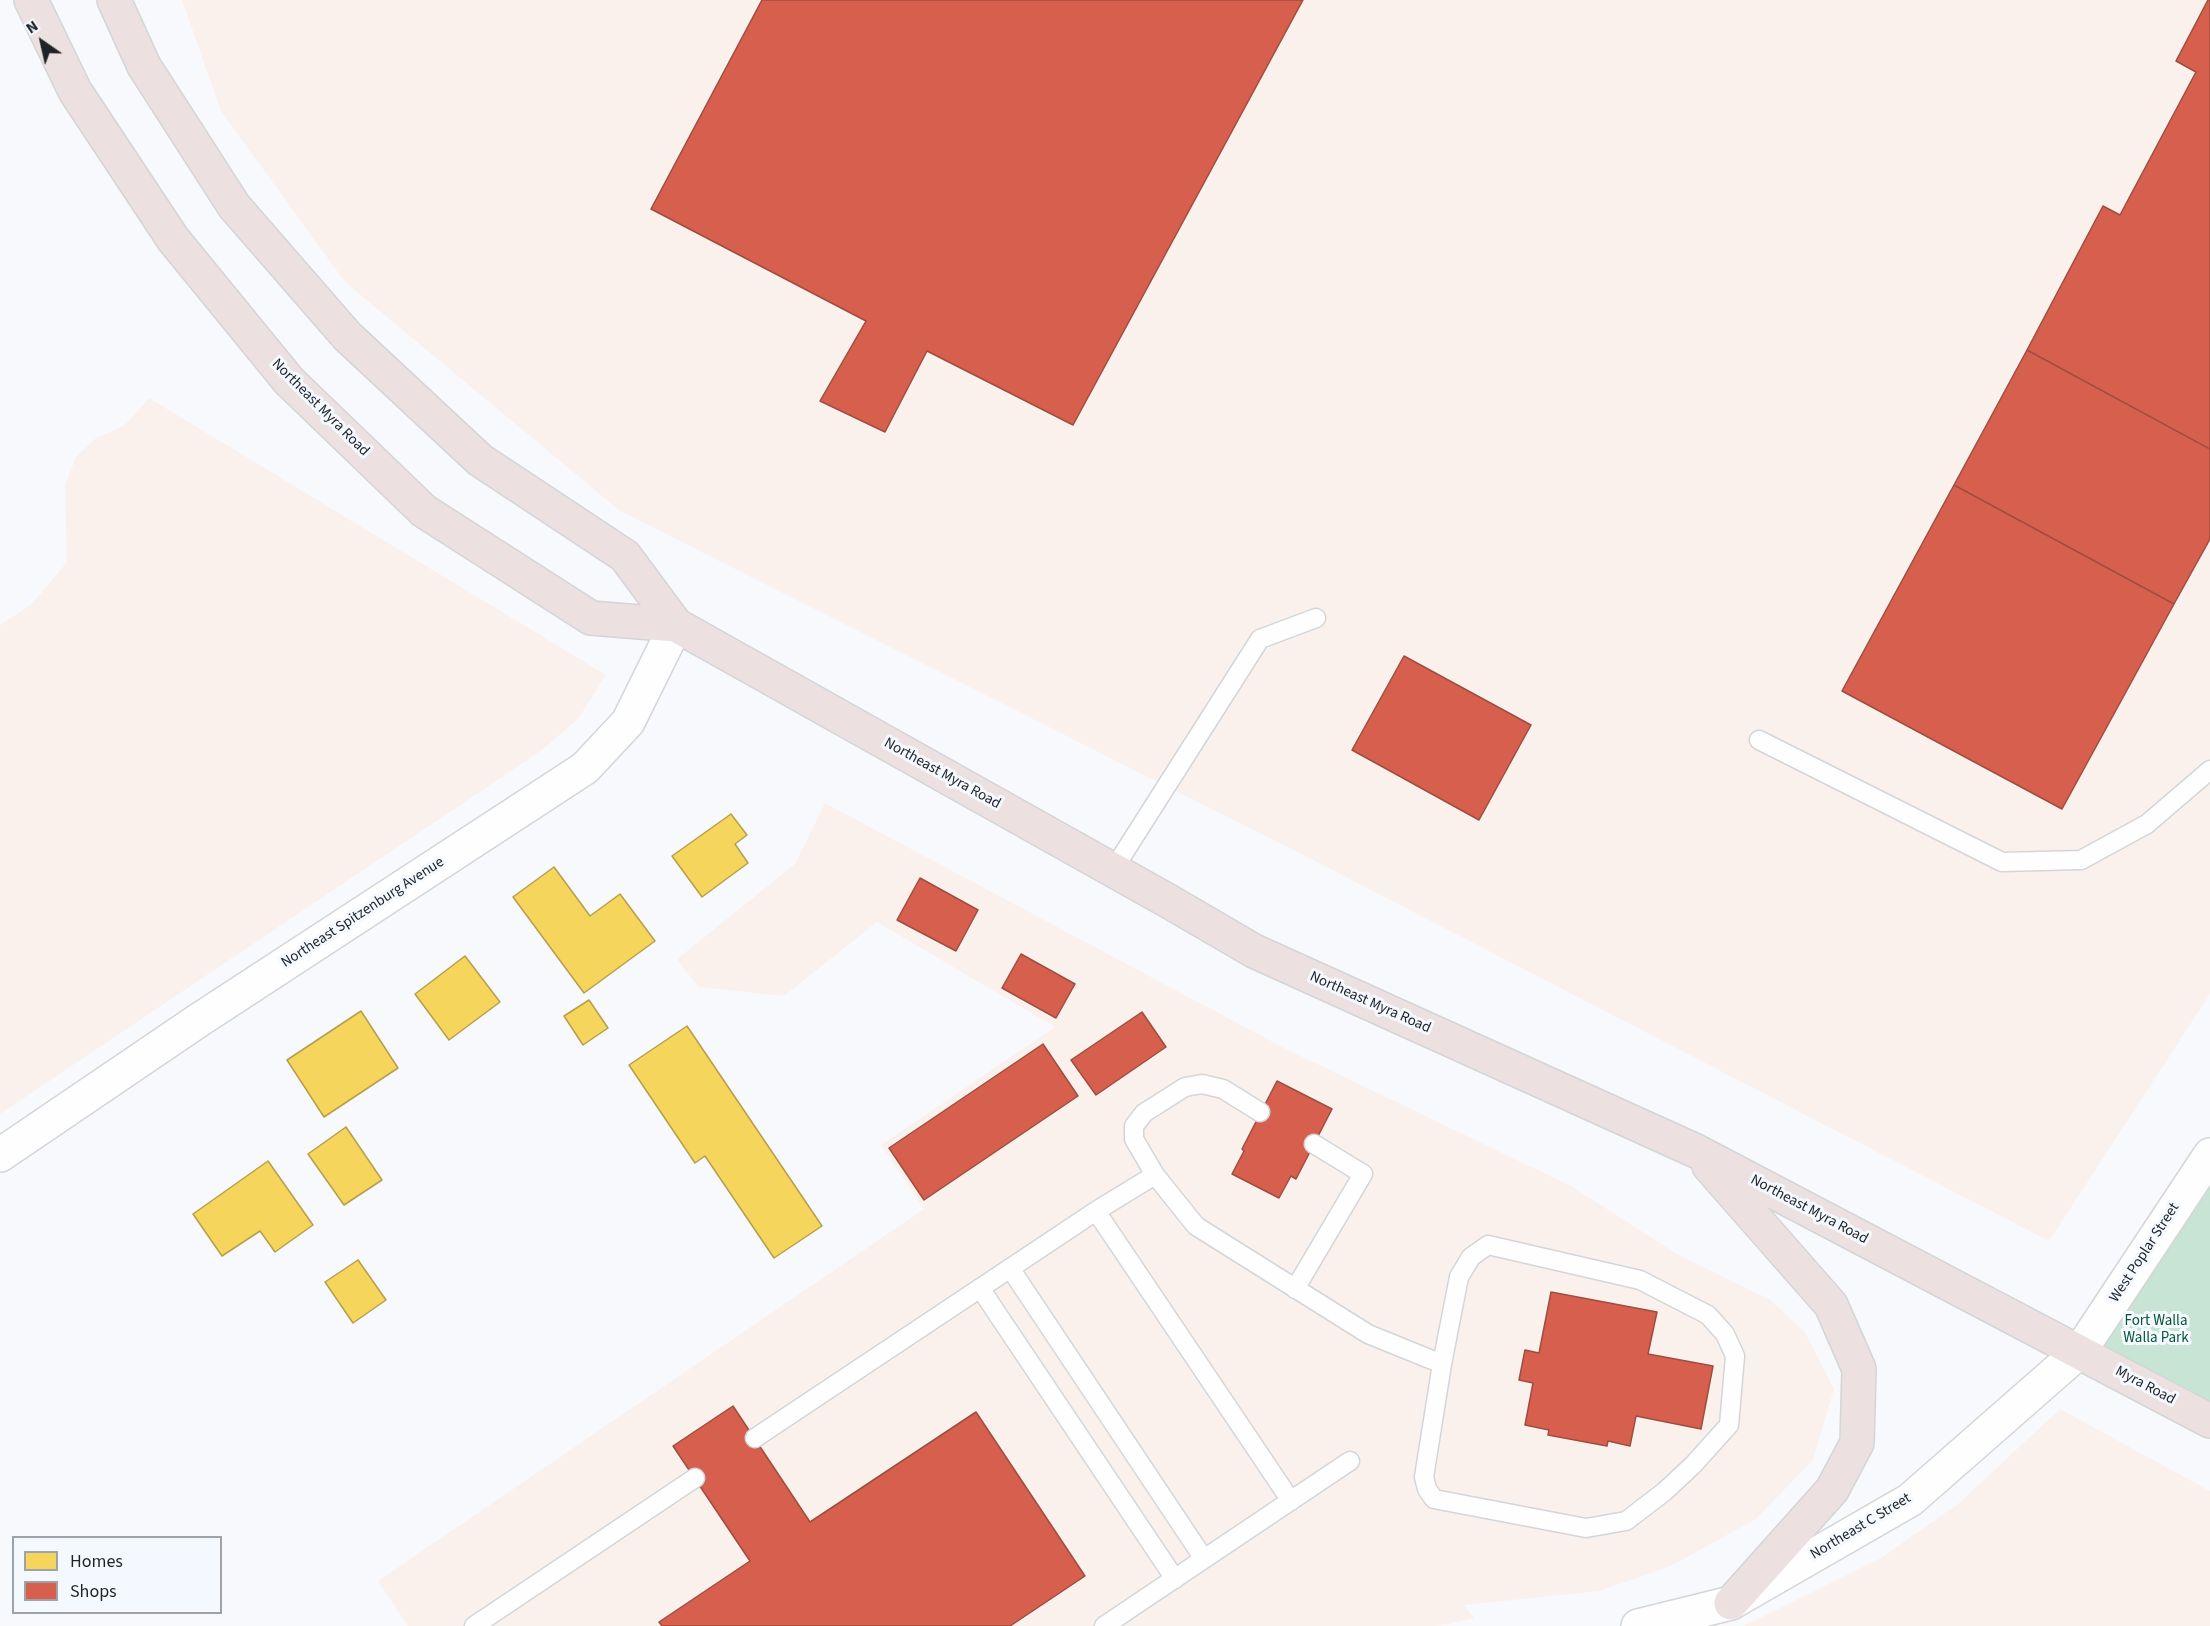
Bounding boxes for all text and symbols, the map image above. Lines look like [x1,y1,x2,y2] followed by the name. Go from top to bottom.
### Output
[12,12,72,72] north arrow
[21,15,42,39] text: N
[267,355,373,461] street label: Northeast Myra Road
[881,734,1003,814] street label: Northeast Myra Road
[278,854,448,972] street label: Northeast Spitzenburg Avenue
[1307,968,1433,1038] street label: Northeast Myra Road
[1747,1171,1871,1249] street label: Northeast Myra Road
[2106,1200,2184,1306] street label: West Poplar Street
[2123,1313,2189,1348] park label: Fort Walla Walla Park
[2112,1363,2178,1409] street label: Myra Road
[1807,1490,1915,1564] street label: Northeast C Street
[12,1536,222,1614] legend
[70,1549,123,1574] text: Homes
[70,1579,117,1604] text: Shops

